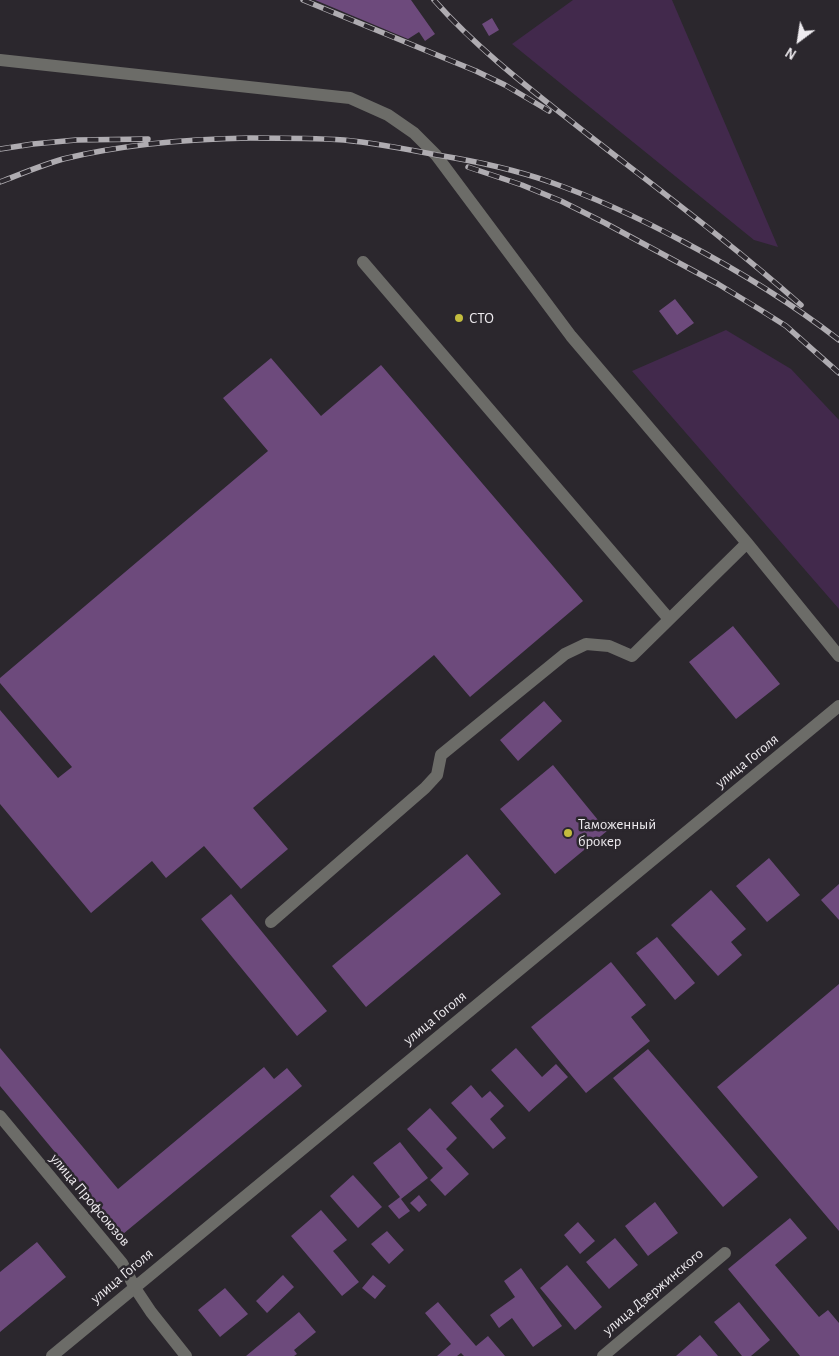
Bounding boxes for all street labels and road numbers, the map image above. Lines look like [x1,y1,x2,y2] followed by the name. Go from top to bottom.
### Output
[712,730,782,792] street label: улица Гоголя
[400,987,470,1049] street label: улица Гоголя
[46,1150,134,1250] street label: улица Профсоюзов
[87,1245,157,1307] street label: улица Гоголя
[599,1245,707,1339] street label: улица Дзержинского

